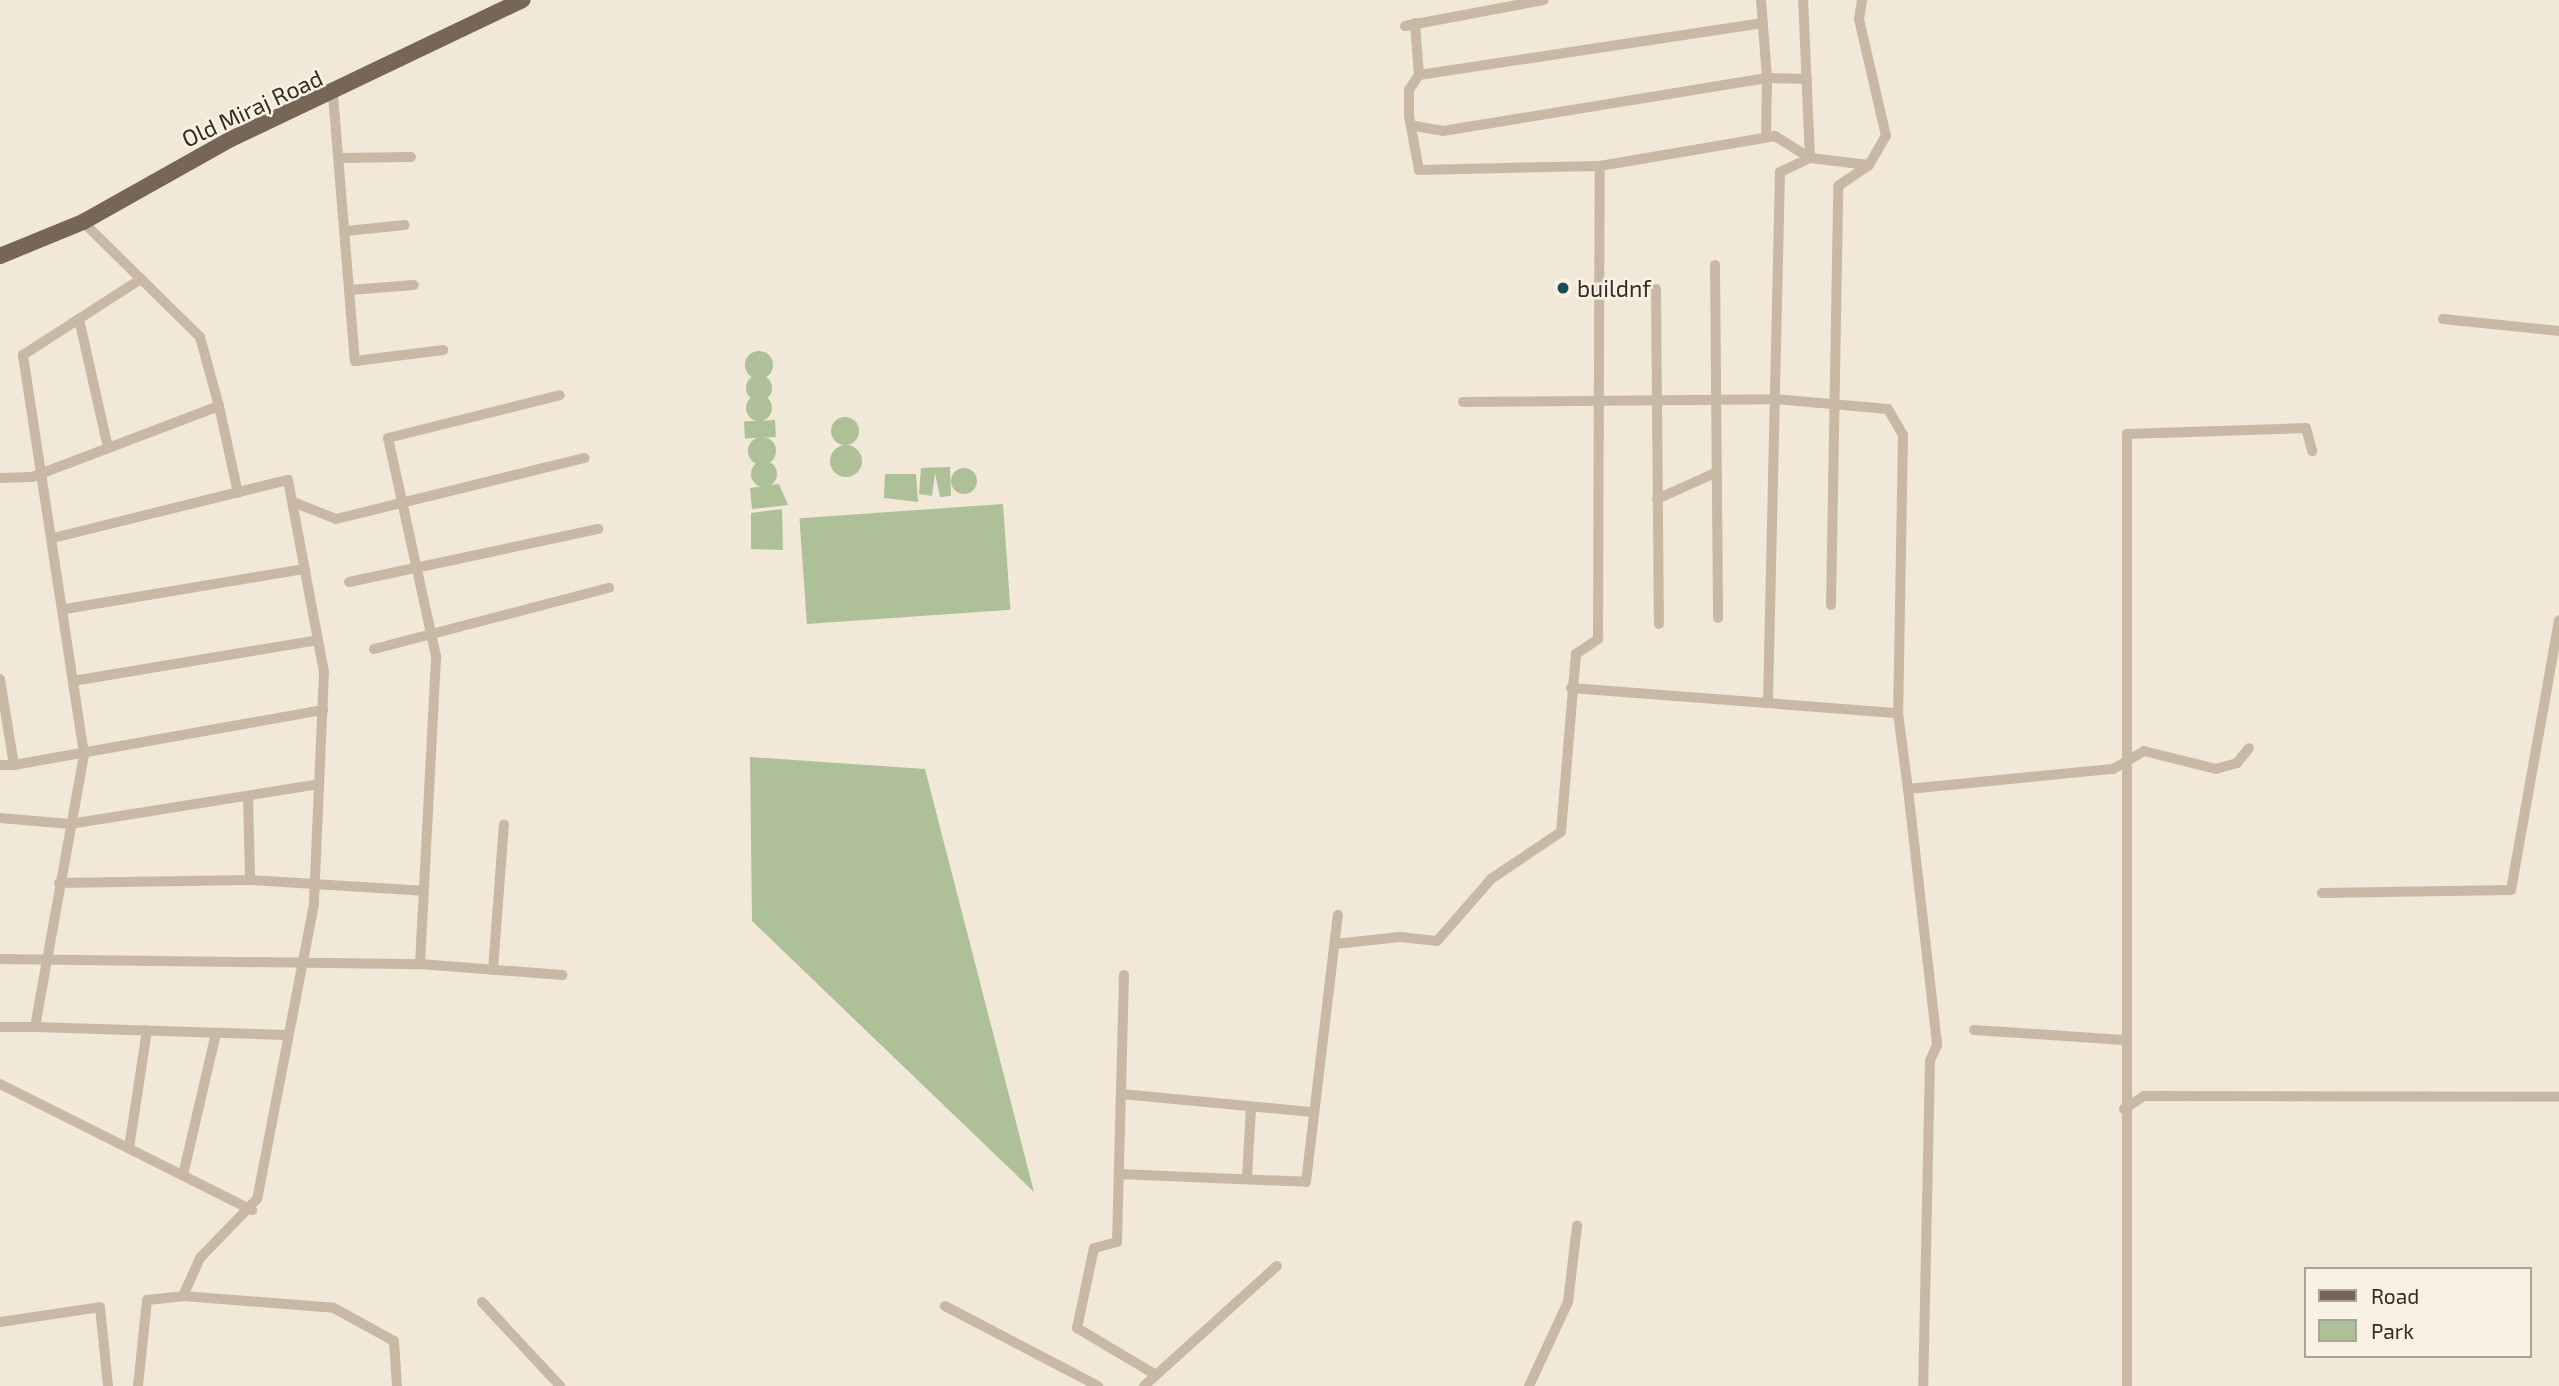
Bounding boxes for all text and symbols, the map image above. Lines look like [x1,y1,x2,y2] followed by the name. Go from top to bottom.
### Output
[177,63,327,153] street label: Old Miraj Road
[1577,274,1651,302] place label: buildnf
[1555,280,1571,296] marker: buildnf
[2304,1267,2531,1358] legend
[2371,1283,2419,1308] text: Road
[2371,1318,2414,1343] text: Park

